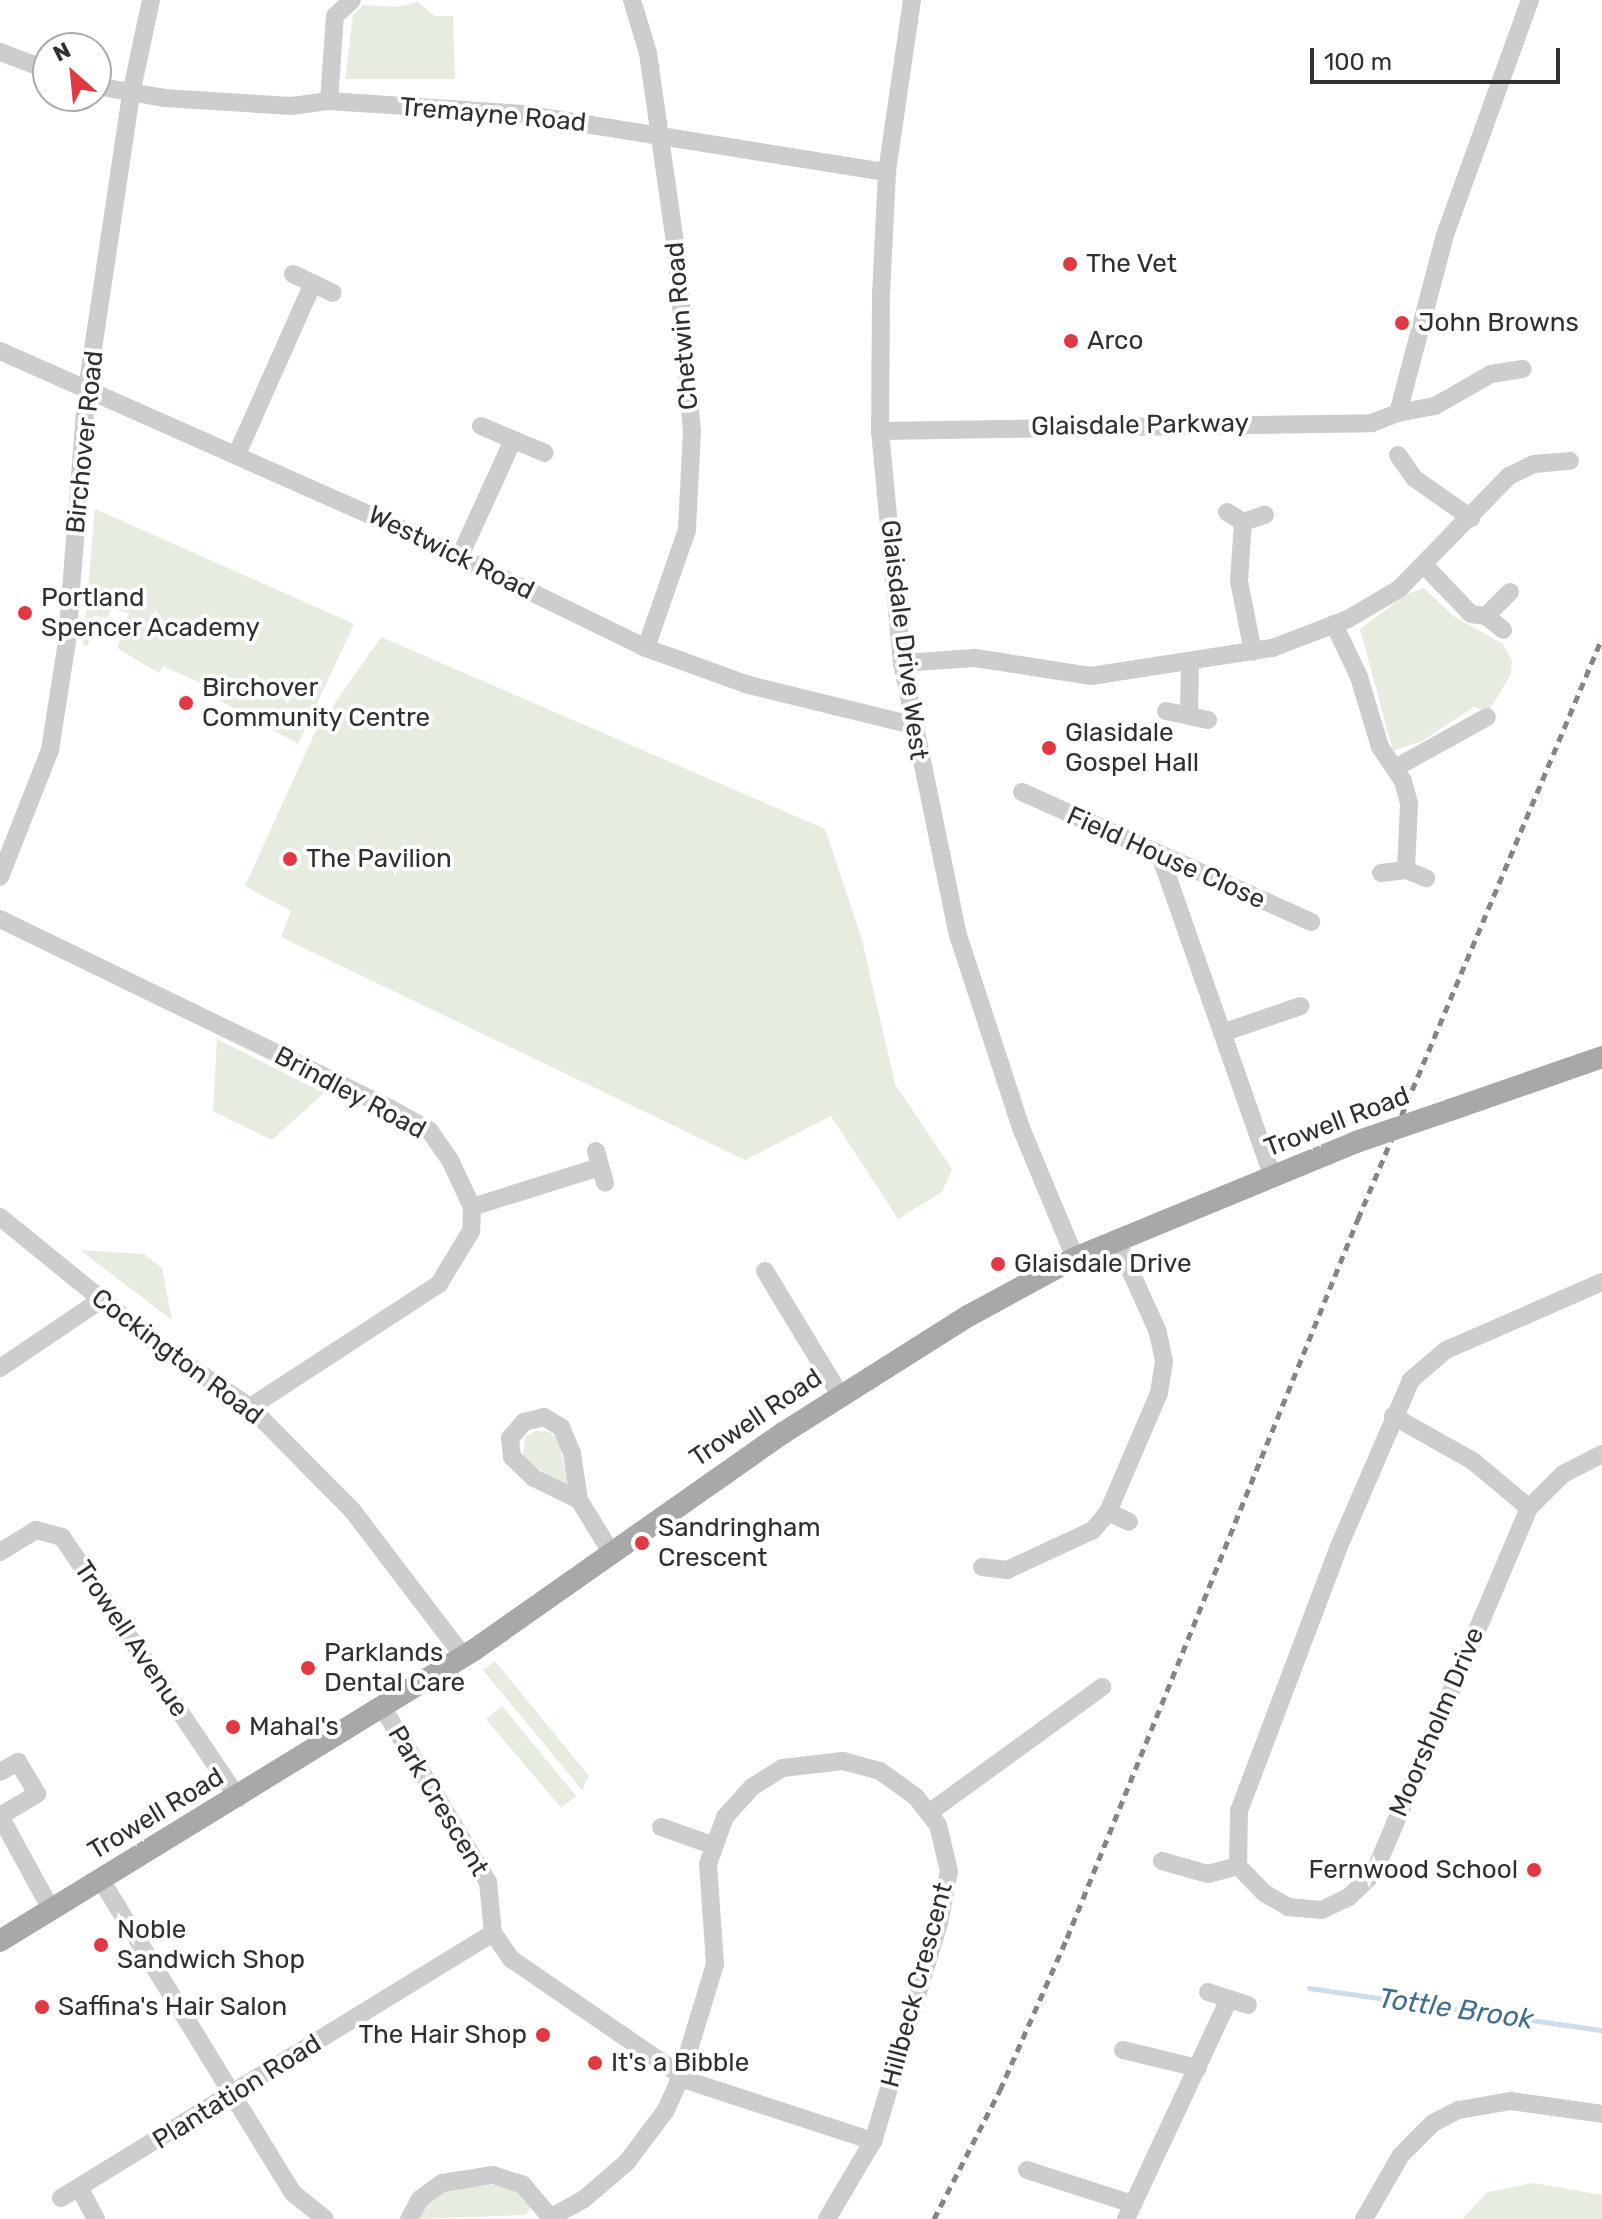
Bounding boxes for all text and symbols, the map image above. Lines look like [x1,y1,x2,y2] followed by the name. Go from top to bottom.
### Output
[32,32,112,112] north arrow
[1314,32,1564,82] scale bar
[49,36,75,68] text: N
[1324,48,1392,76] text: 100 m
[399,91,587,139] street label: Tremayne Road
[659,241,705,411] street label: Chetwin Road
[1086,248,1178,280] place label: The Vet
[1061,255,1079,273] marker: The Vet
[1418,307,1579,339] place label: John Browns
[1393,314,1411,332] marker: John Browns
[1087,325,1143,357] place label: Arco
[1062,332,1080,350] marker: Arco
[60,349,110,535] street label: Birchover Road
[1031,408,1249,442] street label: Glaisdale Parkway
[363,499,539,607] street label: Westwick Road
[874,518,934,762] street label: Glaisdale Drive West
[41,582,261,644] place label: Portland Spencer Academy
[16,604,34,622] marker: Portland Spencer Academy
[202,672,431,734] place label: Birchover Community Centre
[177,694,195,712] marker: Birchover Community Centre
[1065,717,1199,778] place label: Glasidale Gospel Hall
[1040,739,1058,757] marker: Glasidale Gospel Hall
[1062,800,1270,916] street label: Field House Close
[306,843,452,875] place label: The Pavilion
[281,850,299,868] marker: The Pavilion
[269,1040,431,1146] street label: Brindley Road
[1260,1080,1414,1164] street label: Trowell Road
[1014,1248,1192,1280] place label: Glaisdale Drive
[989,1255,1007,1273] marker: Glaisdale Drive
[85,1282,269,1432] street label: Cockington Road
[684,1362,828,1474] street label: Trowell Road
[658,1512,820,1574] place label: Sandringham Crescent
[633,1534,651,1552] marker: Sandringham Crescent
[67,1555,195,1723] street label: Trowell Avenue
[1383,1623,1491,1821] street label: Moorsholm Drive
[324,1637,465,1698] place label: Parklands Dental Care
[299,1659,317,1677] marker: Parklands Dental Care
[249,1711,339,1743] place label: Mahal's
[224,1718,242,1736] marker: Mahal's
[381,1720,495,1882] street label: Park Crescent
[82,1761,230,1867] street label: Trowell Road
[1308,1854,1518,1886] place label: Fernwood School
[1525,1861,1543,1879] marker: Fernwood School
[875,1879,959,2091] street label: Hillbeck Crescent
[117,1914,305,1976] place label: Noble Sandwich Shop
[92,1936,110,1954] marker: Noble Sandwich Shop
[1376,1981,1536,2037] water label: Tottle Brook
[58,1991,288,2023] place label: Saffina's Hair Salon
[33,1998,51,2016] marker: Saffina's Hair Salon
[358,2019,527,2051] place label: The Hair Shop
[534,2026,552,2044] marker: The Hair Shop
[147,2028,327,2156] street label: Plantation Road
[611,2047,749,2079] place label: It's a Bibble
[586,2054,604,2072] marker: It's a Bibble

